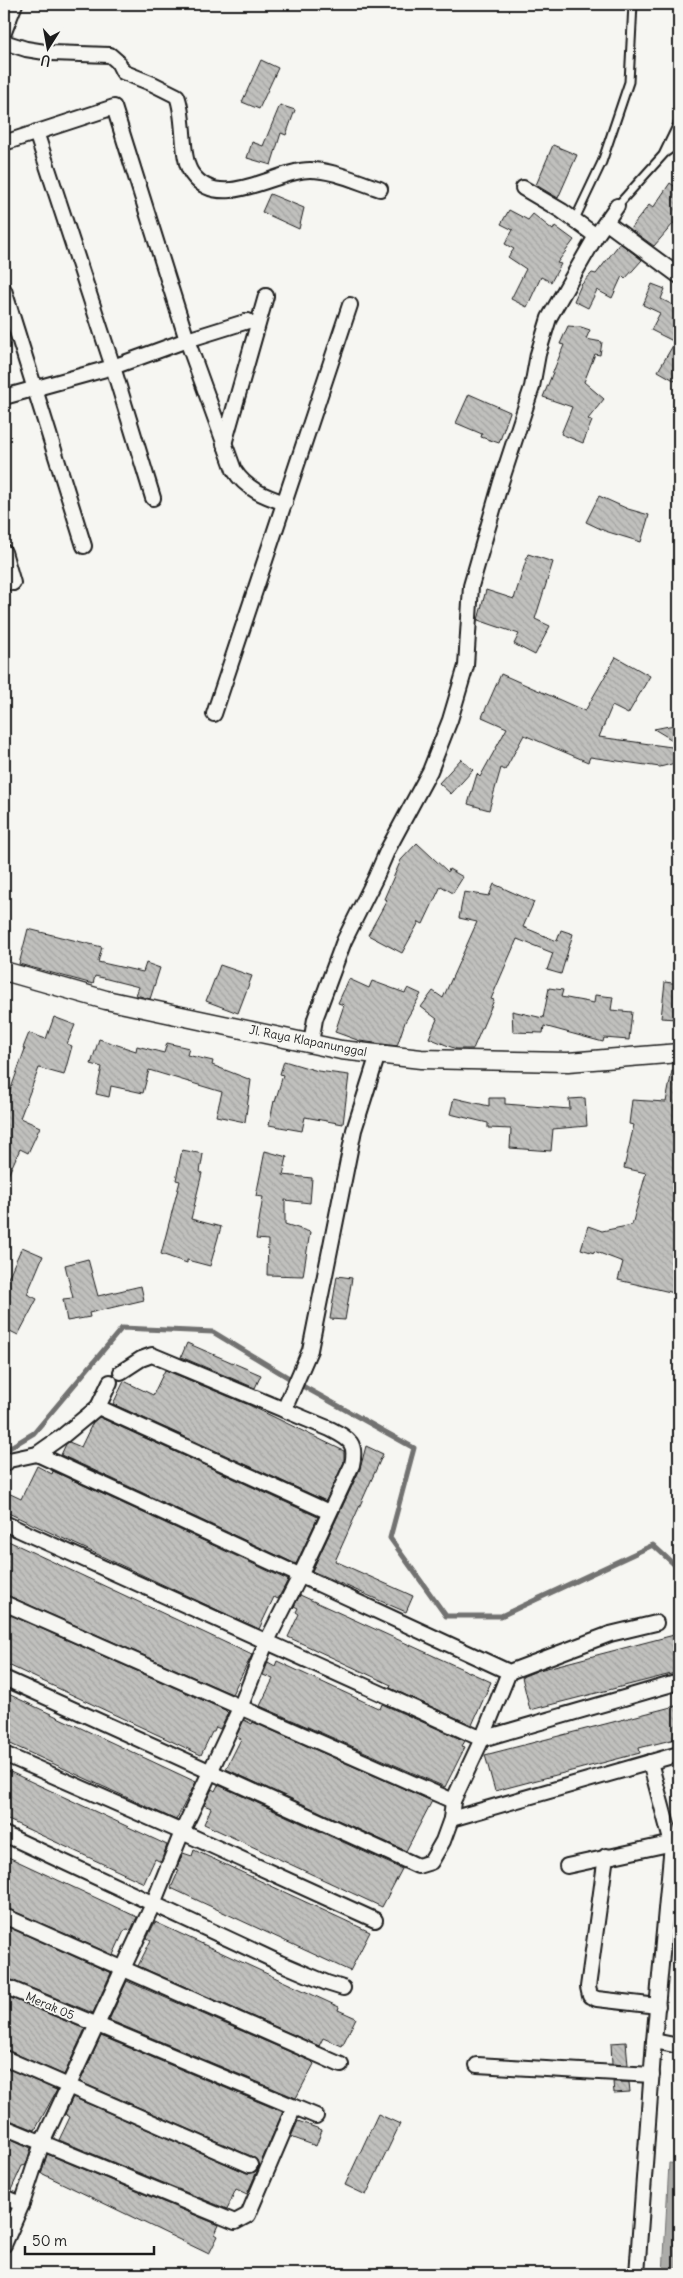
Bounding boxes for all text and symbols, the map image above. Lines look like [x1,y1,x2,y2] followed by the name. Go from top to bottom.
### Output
[22,22,72,72] north arrow
[39,51,52,71] text: U
[248,1022,368,1059] street label: Jl. Raya Klapanunggal
[24,1989,77,2023] street label: Merak 05
[25,2223,154,2255] scale bar
[32,2231,67,2250] text: 50 m

